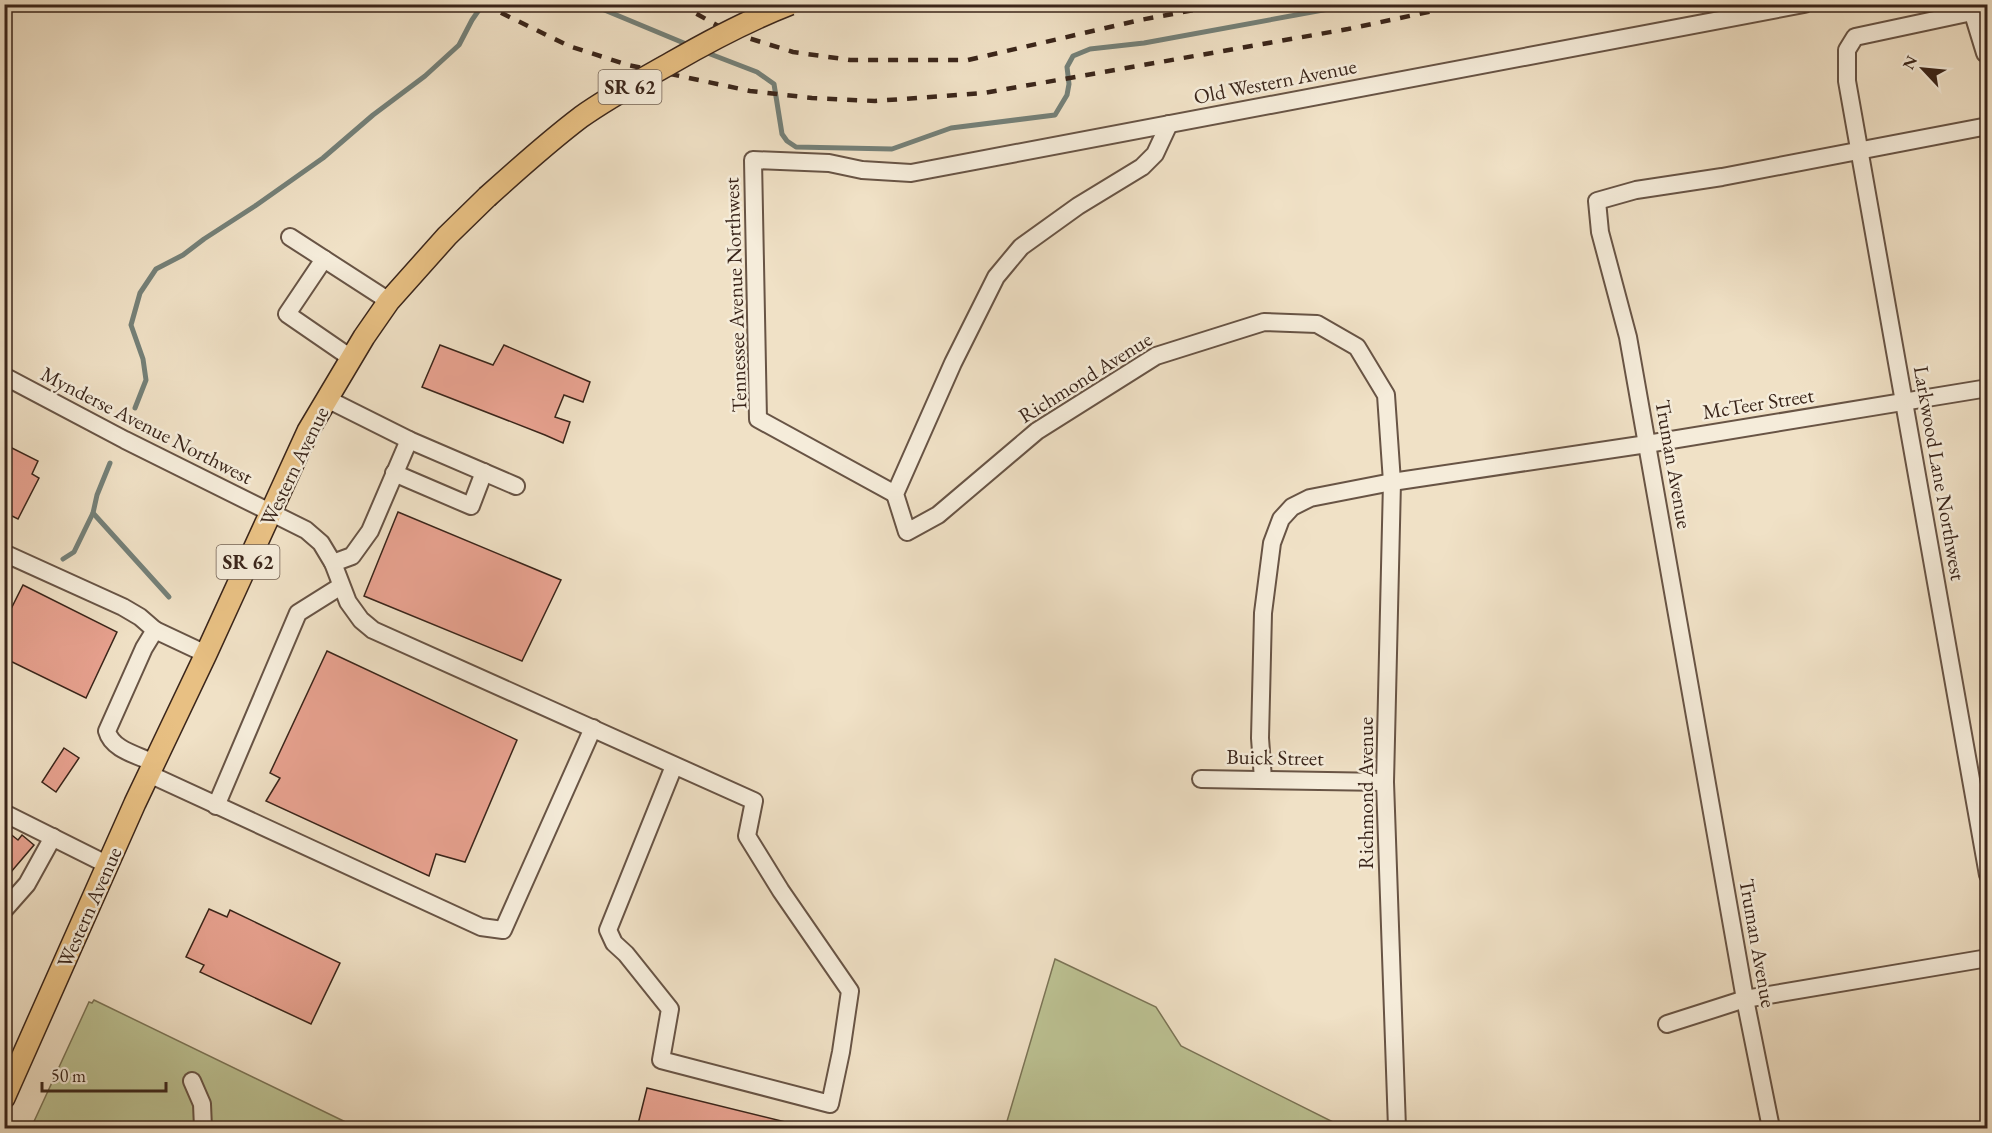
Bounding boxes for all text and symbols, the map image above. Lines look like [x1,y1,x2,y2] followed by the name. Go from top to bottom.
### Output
[1893,39,1953,99] north arrow
[1191,52,1359,110] street label: Old Western Avenue
[1898,52,1922,73] text: N
[598,70,662,104] road number: SR 62
[717,177,753,413] street label: Tennessee Avenue Northwest
[1013,325,1157,429] street label: Richmond Avenue
[37,360,258,490] street label: Mynderse Avenue Northwest
[1908,364,1972,583] street label: Larkwood Lane Northwest
[1700,381,1816,425] street label: McTeer Street
[1649,397,1699,531] street label: Truman Avenue
[253,402,335,530] street label: Western Avenue
[216,545,280,579] road number: SR 62
[1352,717,1379,869] street label: Richmond Avenue
[1226,743,1324,771] street label: Buick Street
[50,842,128,972] street label: Western Avenue
[1733,876,1783,1010] street label: Truman Avenue
[42,1055,166,1093] scale bar
[51,1064,86,1087] text: 50 m

